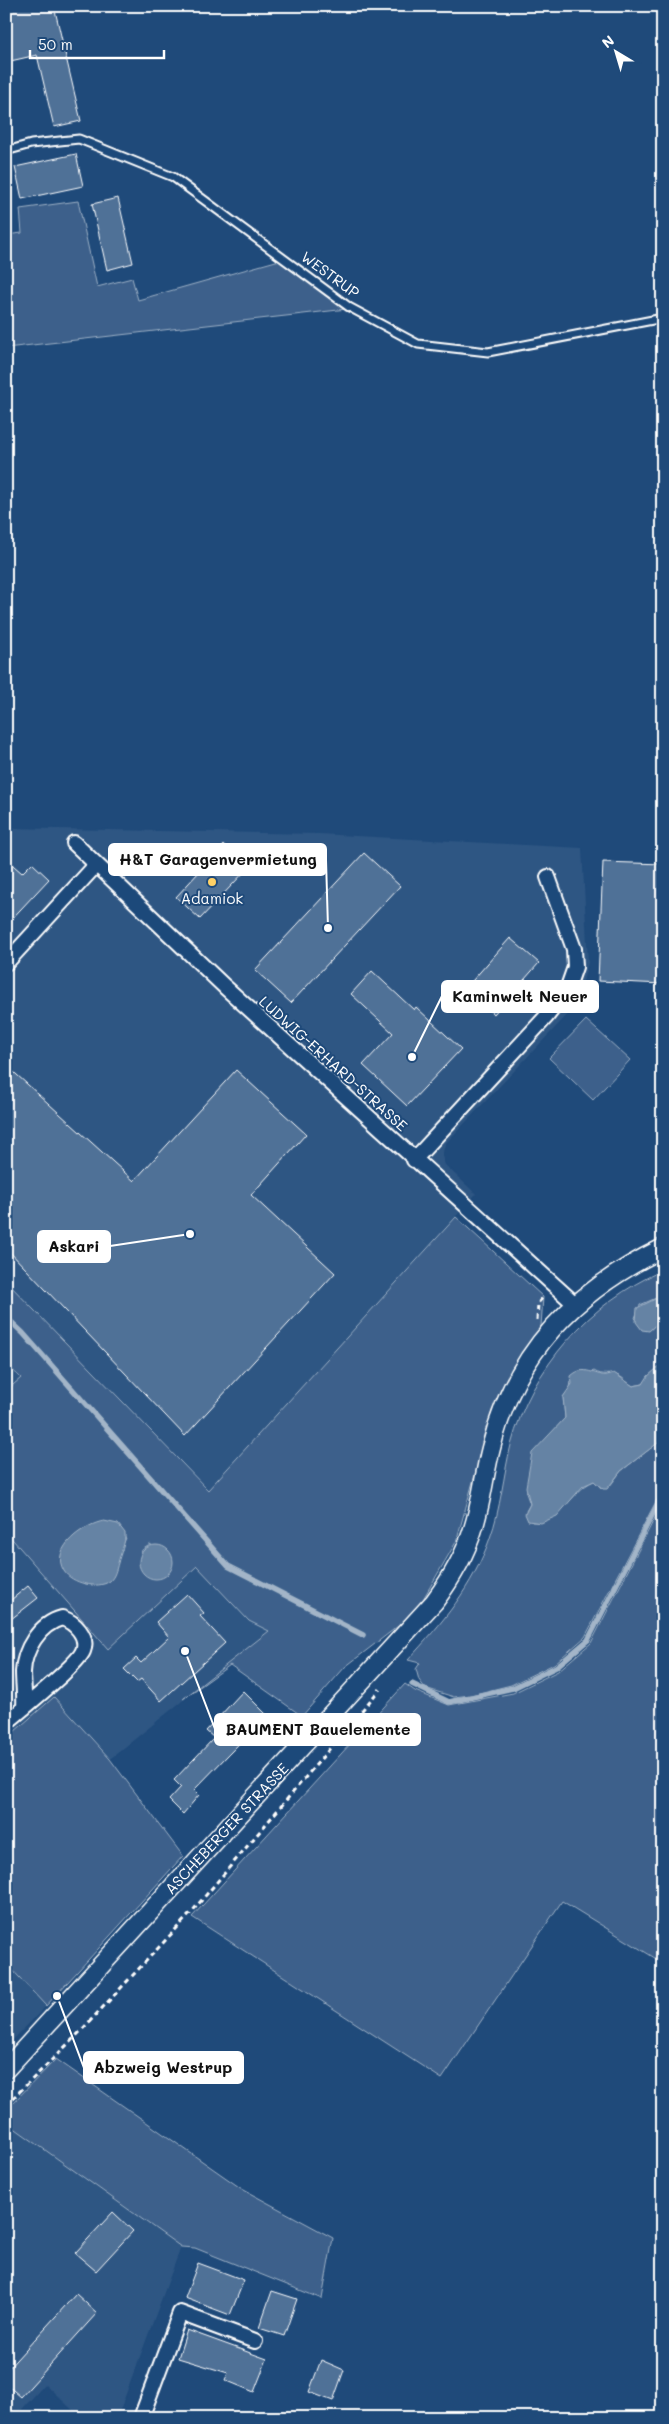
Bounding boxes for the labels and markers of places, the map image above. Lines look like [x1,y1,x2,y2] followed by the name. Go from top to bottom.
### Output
[109,844,326,875] callout: H&T Garagenvermietung
[206,876,218,888] marker: Adamiok
[181,888,243,908] place label: Adamiok
[442,981,598,1012] callout: Kaminwelt Neuer
[38,1231,110,1262] callout: Askari
[215,1714,420,1745] callout: BAUMENT Bauelemente
[84,2052,243,2083] callout: Abzweig Westrup

